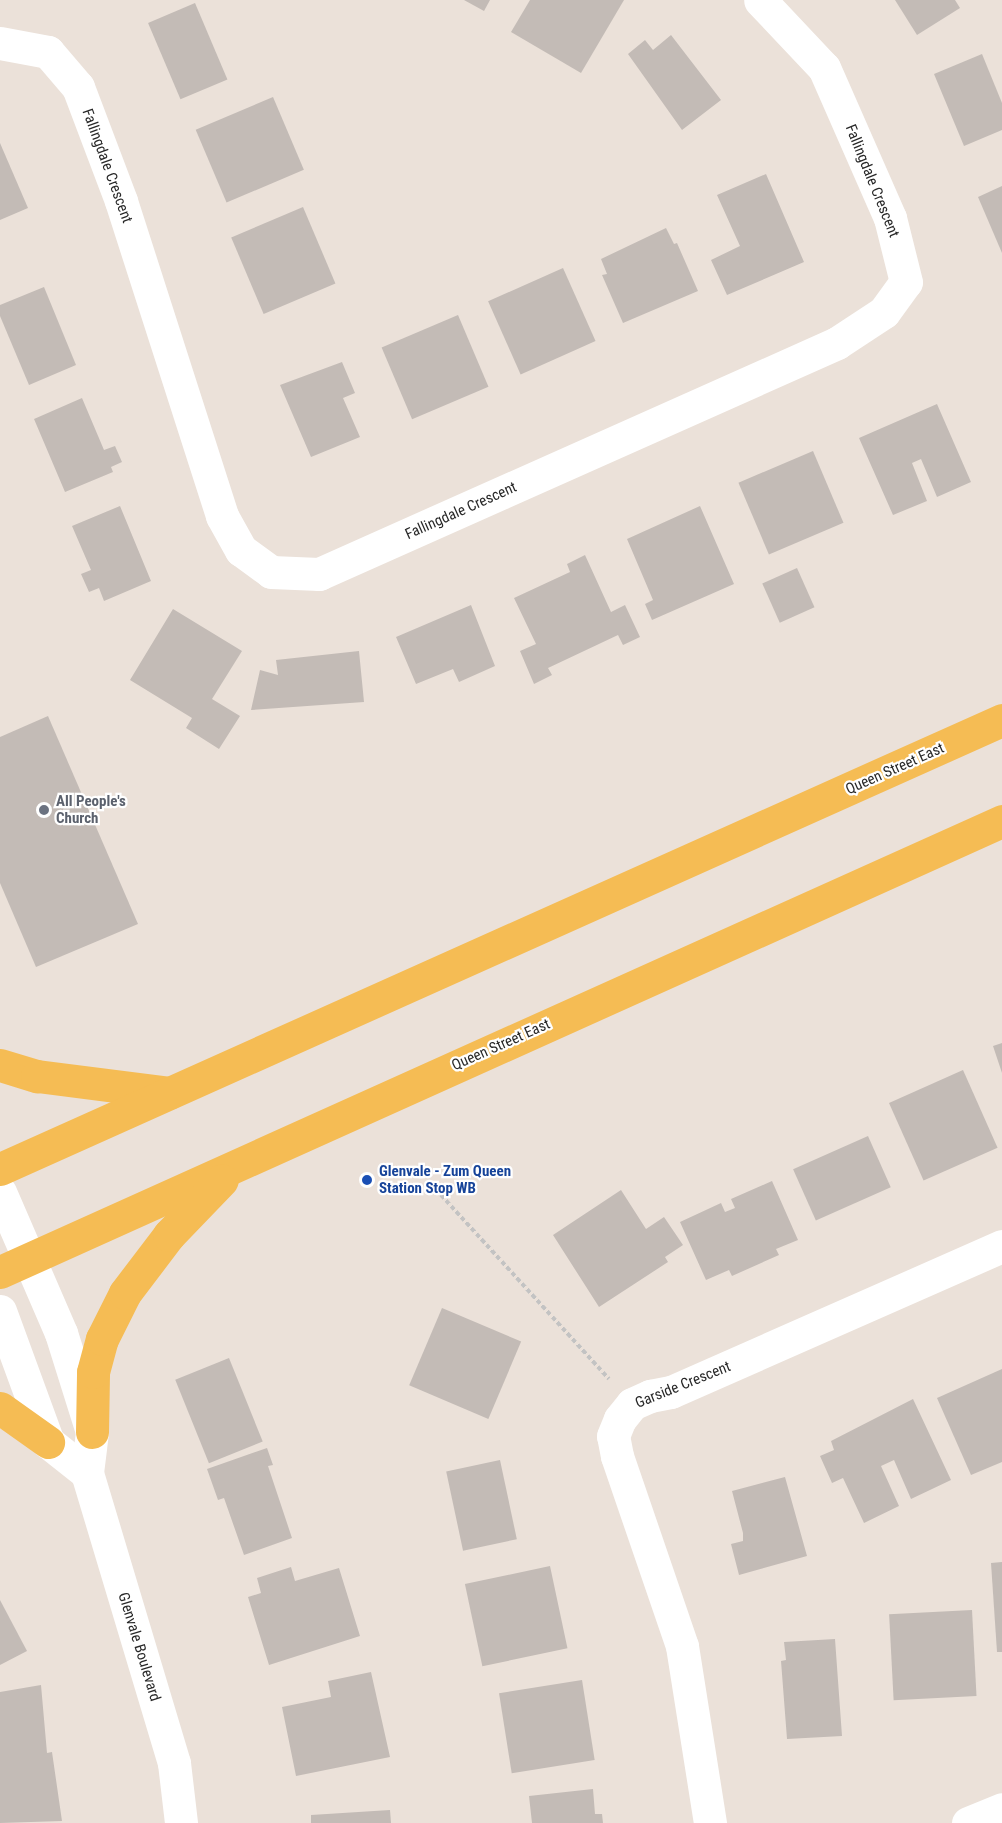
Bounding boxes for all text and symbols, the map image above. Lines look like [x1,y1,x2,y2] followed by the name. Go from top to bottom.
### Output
[78,106,136,226] street label: Fallingdale Crescent
[841,122,903,240] street label: Fallingdale Crescent
[402,478,520,544] street label: Fallingdale Crescent
[843,739,947,799] street label: Queen Street East
[56,792,126,827] place label: All People's Church
[37,803,51,817] marker: All People's Church
[449,1015,553,1075] street label: Queen Street East
[379,1162,511,1197] place label: Glenvale - Zum Queen Station Stop WB
[360,1173,374,1187] marker: Glenvale - Zum Queen Station Stop WB
[633,1358,733,1412] street label: Garside Crescent
[114,1590,164,1704] street label: Glenvale Boulevard

